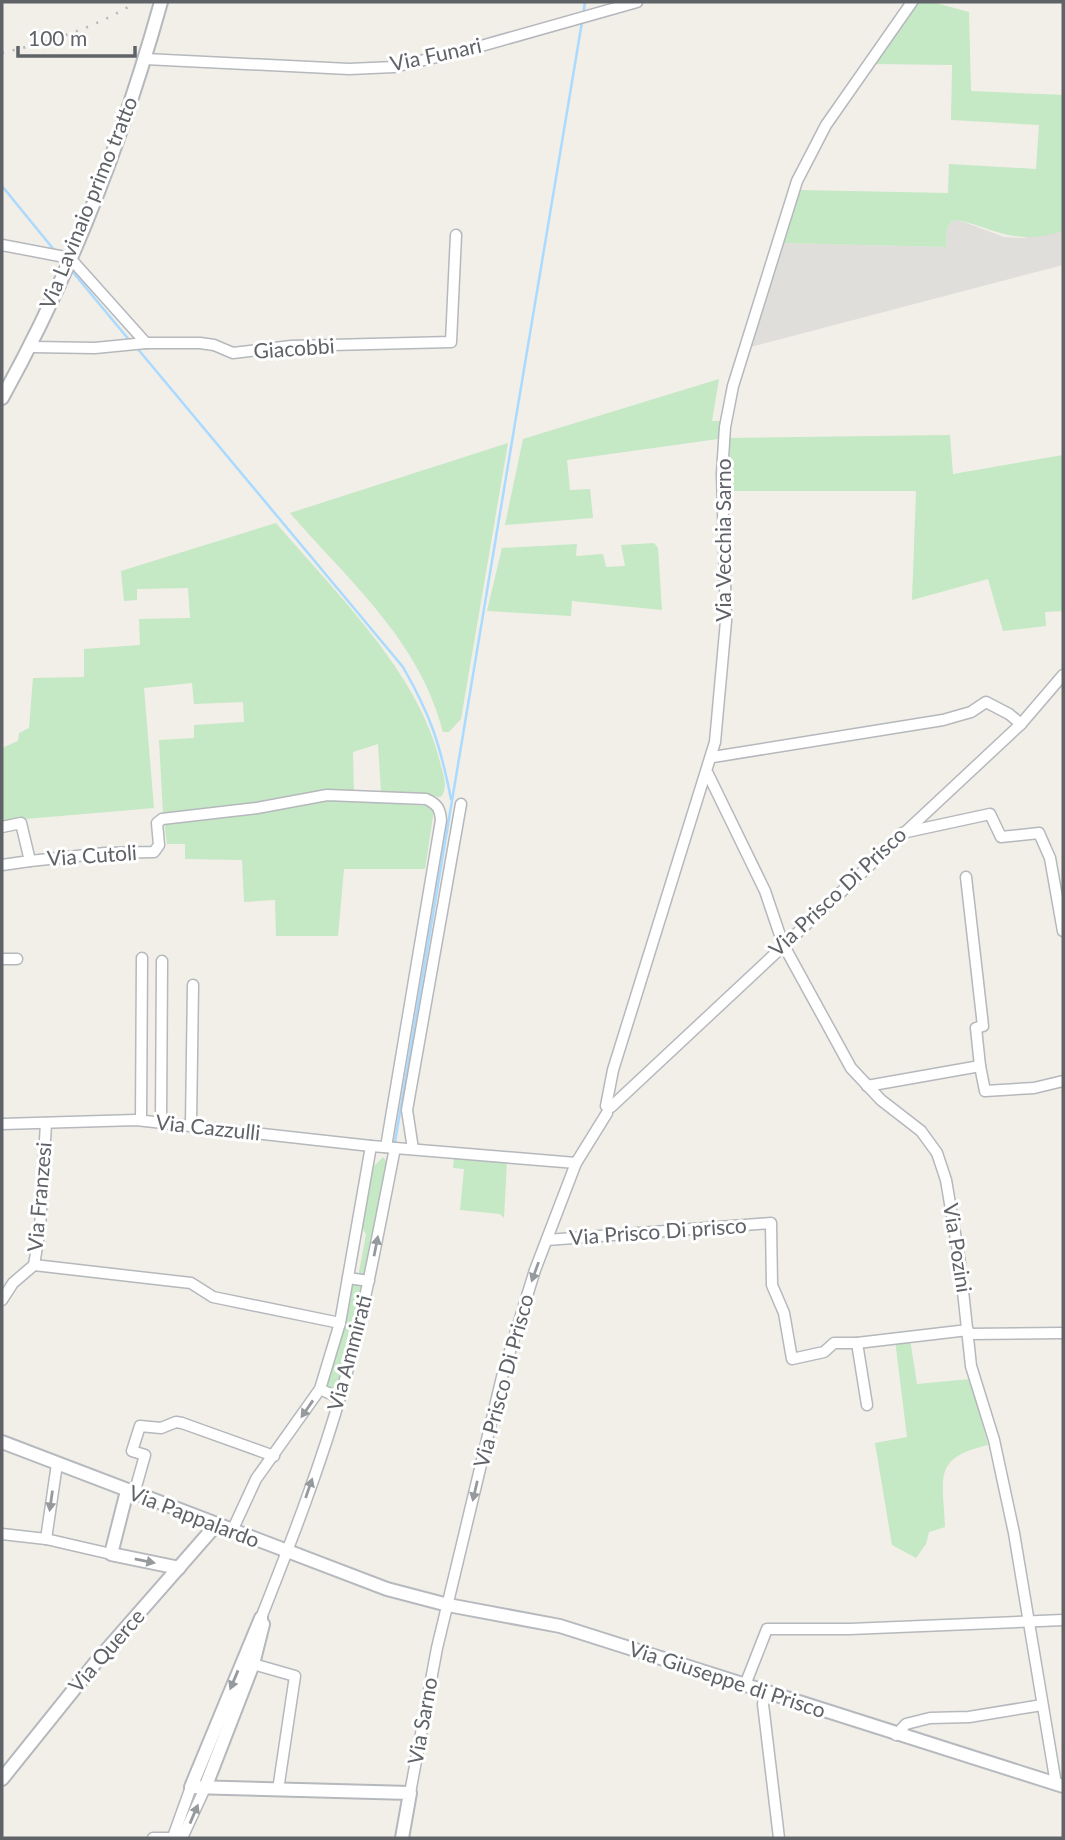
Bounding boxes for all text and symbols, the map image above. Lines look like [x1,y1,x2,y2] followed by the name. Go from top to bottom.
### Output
[18,14,135,58] scale bar
[28,25,87,50] text: 100 m
[388,32,484,75] street label: Via Funari
[34,92,142,312] street label: Via Lavinaio primo tratto
[253,332,335,363] street label: Giacobbi
[710,458,735,622] street label: Via Vecchia Sarno
[763,821,911,961] street label: Via Prisco Di Prisco
[46,839,138,870] street label: Via Cutoli
[155,1109,262,1144] street label: Via Cazzulli
[21,1141,56,1253] street label: Via Franzesi
[939,1201,978,1294] street label: Via Pozini
[568,1212,748,1249] street label: Via Prisco Di prisco
[370,1235,381,1257] one-way arrow
[529,1262,540,1283] one-way arrow
[467,1291,538,1470] street label: Via Prisco Di Prisco
[321,1292,376,1413] street label: Via Ammirati
[301,1400,315,1418] one-way arrow
[304,1478,315,1499] one-way arrow
[126,1479,264,1552] street label: Via Pappalardo
[469,1480,480,1502] one-way arrow
[46,1490,57,1512] one-way arrow
[134,1555,156,1566] one-way arrow
[63,1603,149,1697] street label: Via Querce
[626,1635,829,1722] street label: Via Giuseppe di Prisco
[228,1670,240,1690] one-way arrow
[402,1675,441,1766] street label: Via Sarno
[189,1803,200,1824] one-way arrow

